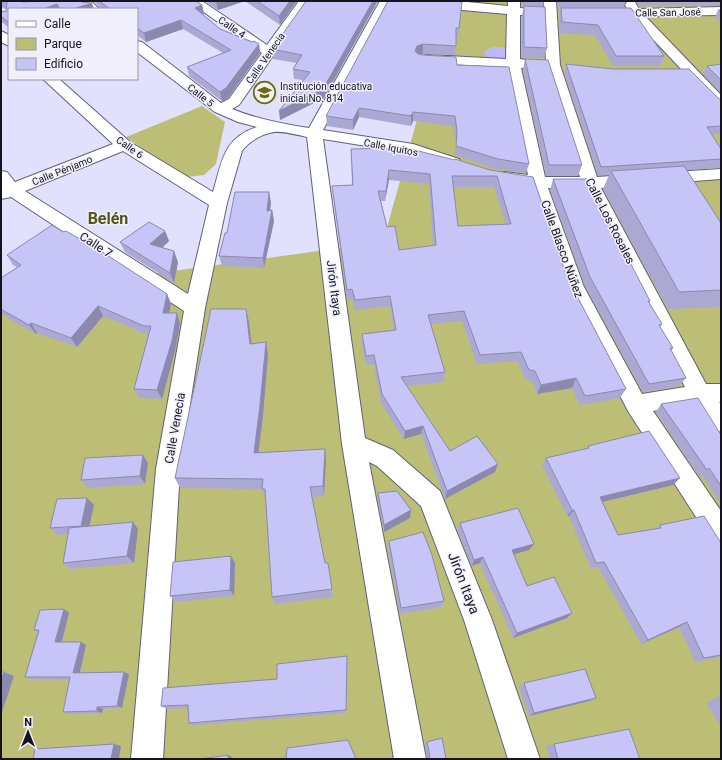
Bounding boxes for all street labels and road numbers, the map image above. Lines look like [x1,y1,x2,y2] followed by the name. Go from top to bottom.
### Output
[635,6,701,19] street label: Calle San José
[216,14,248,41] street label: Calle 4
[244,31,287,86] street label: Calle Venecia
[185,82,216,109] street label: Calle 5
[114,134,146,161] street label: Calle 6
[363,137,419,158] street label: Calle Iquitos
[30,153,94,188] street label: Calle Pénjamo
[582,176,638,266] street label: Calle Los Rosales
[538,198,586,300] street label: Calle Blasco Núñez
[77,229,115,261] street label: Calle 7
[324,260,344,316] street label: Jirón Itaya
[162,391,188,465] street label: Calle Venecia
[445,550,483,616] street label: Jirón Itaya

